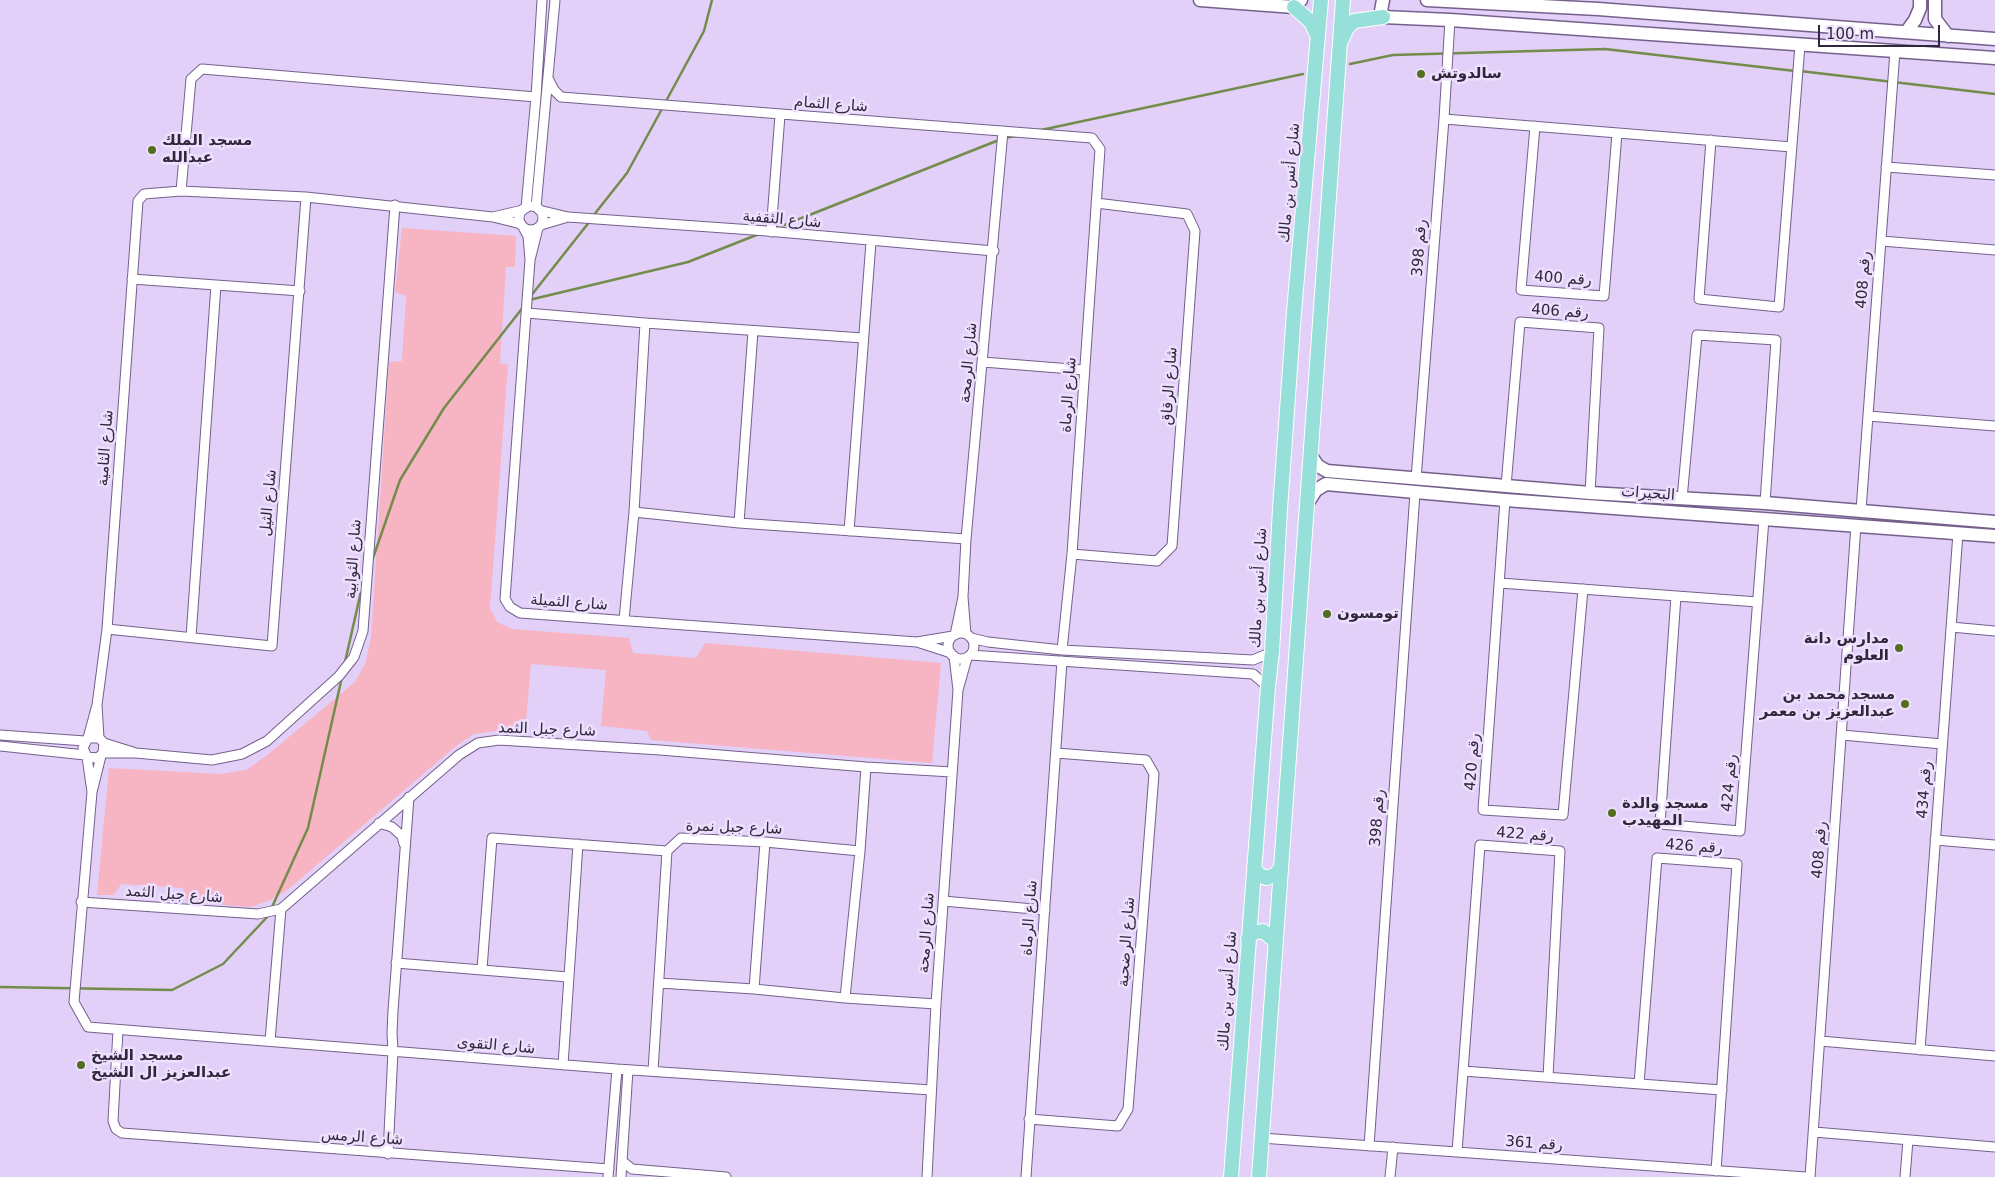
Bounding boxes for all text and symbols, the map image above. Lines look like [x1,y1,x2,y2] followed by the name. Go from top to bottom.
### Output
[1820,15,1942,47] scale bar
[1826,25,1874,43] text: 100 m
[1431,65,1502,83] place label: سالدوتش
[1415,68,1427,80] marker: سالدوتش
[794,93,868,117] street label: شارع الثمام
[1276,122,1304,244] street label: شارع أنس بن مالك
[162,132,252,167] place label: مسجد الملك عبدالله
[146,144,158,156] marker: مسجد الملك عبدالله
[742,208,822,232] street label: شارع الثقفية
[1409,219,1431,277] street label: رقم 398
[1853,251,1875,309] street label: رقم 408
[1534,268,1592,290] street label: رقم 400
[1531,301,1589,323] street label: رقم 406
[957,322,981,404] street label: شارع الرمحة
[1158,346,1182,426] street label: شارع الرقاق
[1057,357,1081,433] street label: شارع الرماة
[94,409,118,487] street label: شارع الثامية
[257,469,281,537] street label: شارع الثيل
[1620,483,1676,505] street label: البحيرات
[342,518,366,600] street label: شارع الثوابية
[1247,527,1271,649] street label: شارع أنس بن مالك
[530,591,608,615] street label: شارع الثميلة
[1337,605,1399,623] place label: تومسون
[1321,608,1333,620] marker: تومسون
[1804,630,1889,665] place label: مدارس دانة العلوم
[1893,642,1905,654] marker: مدارس دانة العلوم
[1760,686,1895,721] place label: مسجد محمد بن عبدالعزيز بن معمر
[1899,698,1911,710] marker: مسجد محمد بن عبدالعزيز بن معمر
[498,719,596,741] street label: شارع جبل الثمد
[1462,733,1484,791] street label: رقم 420
[1719,753,1741,813] street label: رقم 424
[1914,761,1936,819] street label: رقم 434
[1367,789,1389,847] street label: رقم 398
[1622,795,1709,830] place label: مسجد والدة المهيدب
[1606,807,1618,819] marker: مسجد والدة المهيدب
[685,817,783,839] street label: شارع جبل نمرة
[1809,821,1831,879] street label: رقم 408
[1496,824,1554,846] street label: رقم 422
[1665,836,1723,858] street label: رقم 426
[1018,880,1042,956] street label: شارع الرماة
[125,883,223,907] street label: شارع جبل الثمد
[915,892,939,974] street label: شارع الرمحة
[1115,896,1139,988] street label: شارع الرضحية
[1215,930,1241,1052] street label: شارع أنس بن مالك
[456,1034,536,1058] street label: شارع التقوى
[91,1047,231,1082] place label: مسجد الشيخ عبدالعزيز ال الشيخ
[75,1059,87,1071] marker: مسجد الشيخ عبدالعزيز ال الشيخ
[320,1126,404,1150] street label: شارع الرمس
[1505,1133,1563,1155] street label: رقم 361

